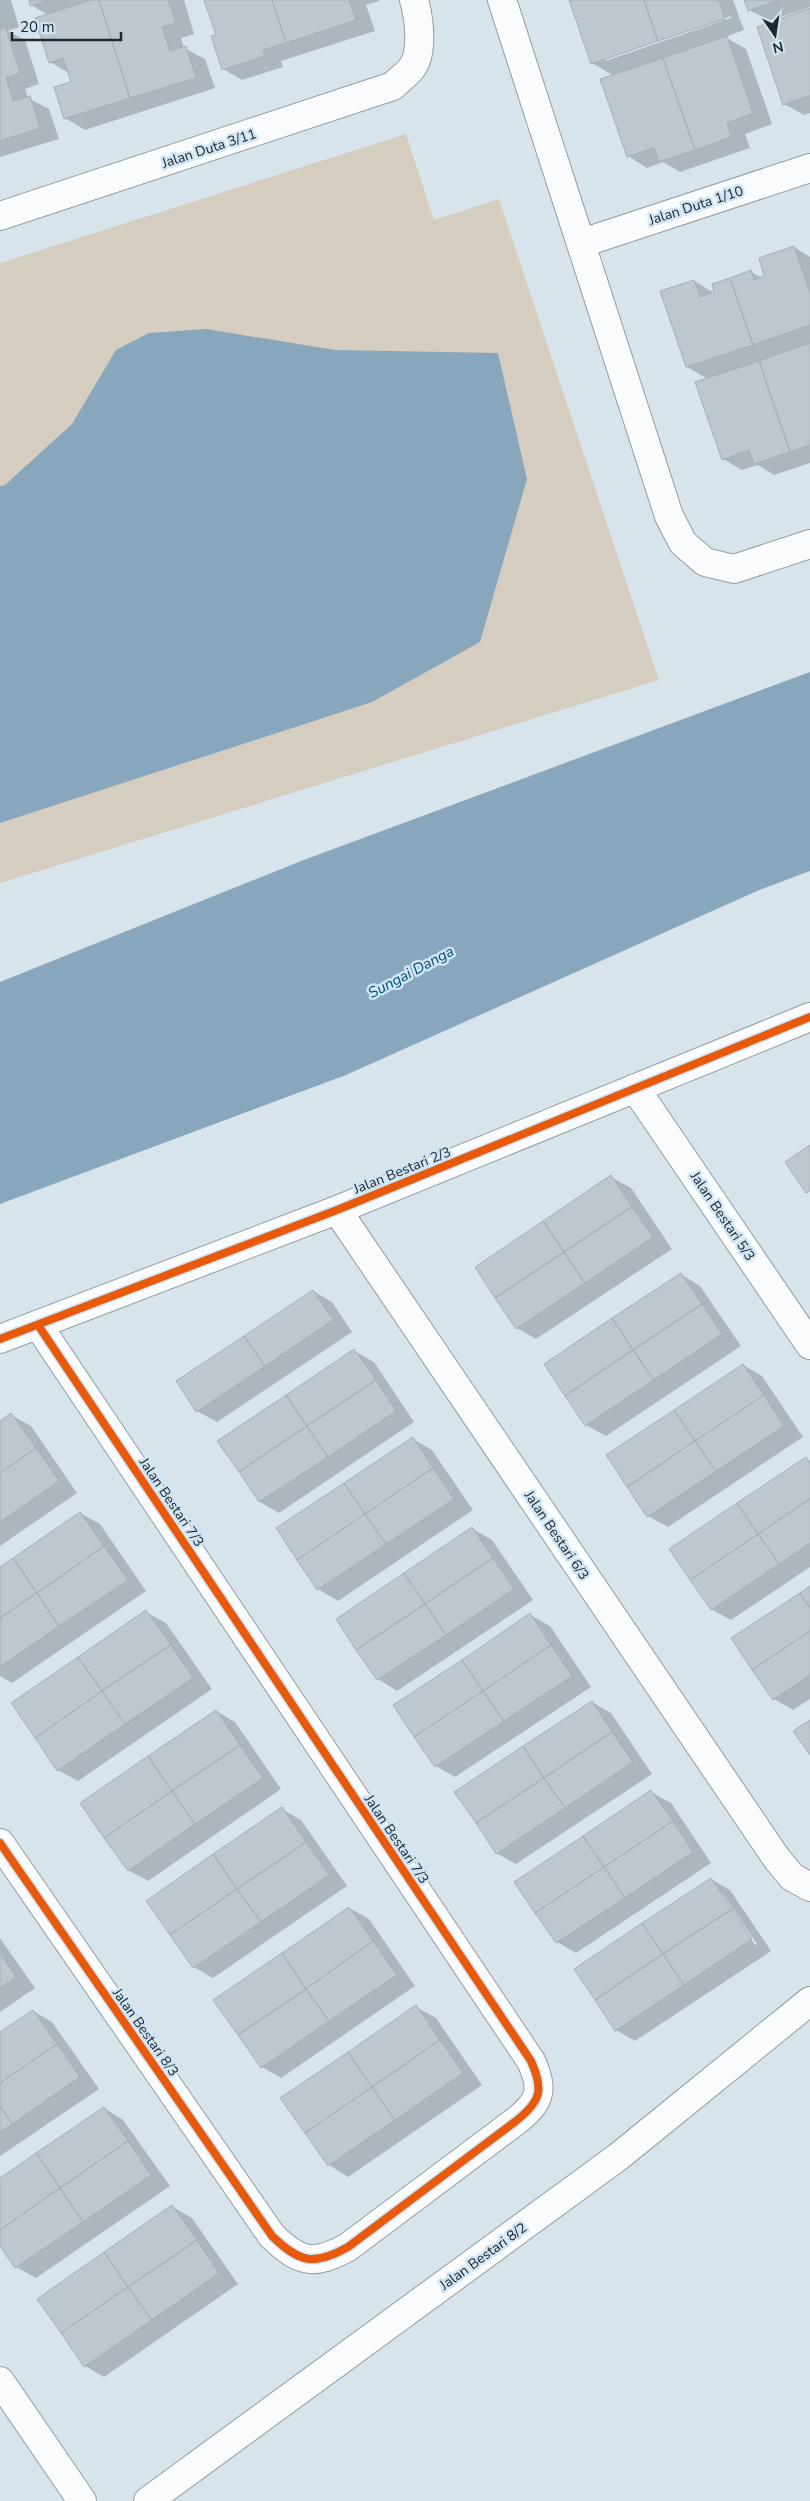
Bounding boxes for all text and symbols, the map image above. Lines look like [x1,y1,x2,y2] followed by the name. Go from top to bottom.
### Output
[12,10,121,42] scale bar
[750,10,800,60] north arrow
[20,17,55,37] text: 20 m
[771,37,785,58] text: N
[158,124,259,173] street label: Jalan Duta 3/11
[645,181,746,230] street label: Jalan Duta 1/10
[365,941,457,1003] water label: Sungai Danga
[350,1142,454,1199] street label: Jalan Bestari 2/3
[685,1167,759,1265] street label: Jalan Bestari 5/3
[134,1453,208,1551] street label: Jalan Bestari 7/3
[519,1486,593,1584] street label: Jalan Bestari 6/3
[359,1790,433,1888] street label: Jalan Bestari 7/3
[108,1984,183,2080] street label: Jalan Bestari 8/3
[435,2218,531,2295] street label: Jalan Bestari 8/2

